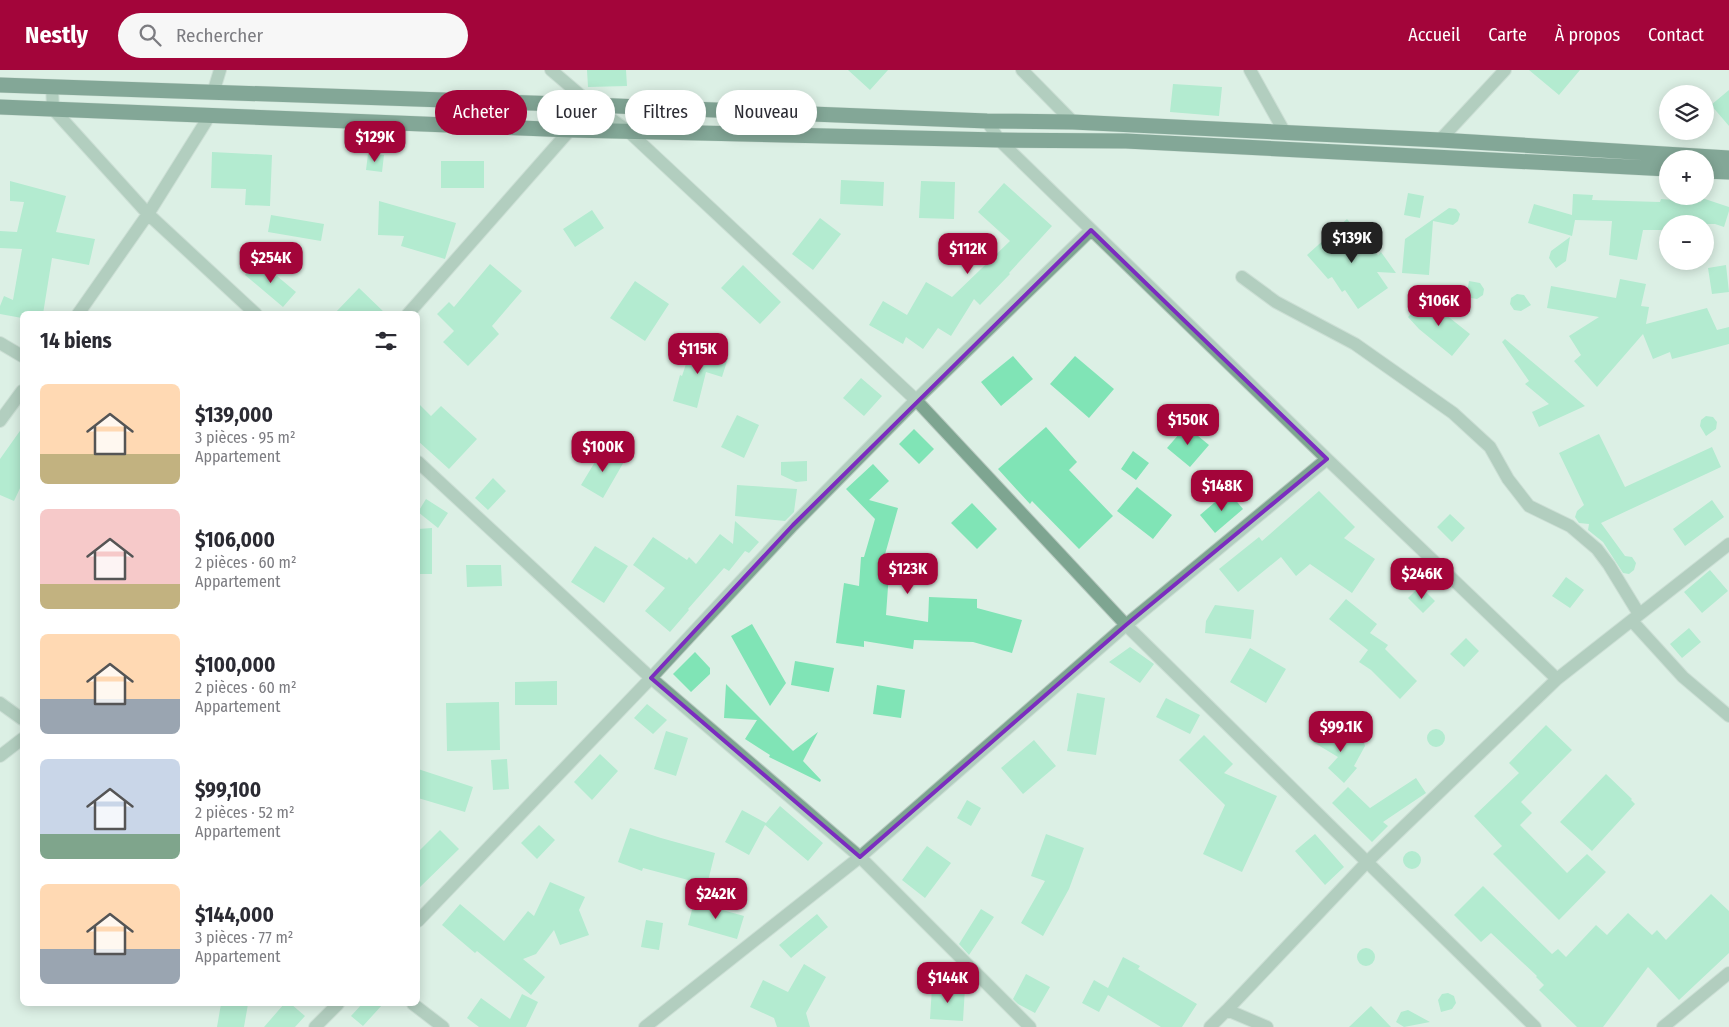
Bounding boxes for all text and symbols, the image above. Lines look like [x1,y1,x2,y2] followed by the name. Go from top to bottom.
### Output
[118,13,468,58] search box
[25,21,88,49] text: Nestly
[136,21,164,49] icon: search
[176,24,263,47] text: Rechercher
[1408,24,1460,46] text: Accueil
[1488,24,1527,46] text: Carte
[1555,24,1620,46] text: À propos
[1648,24,1704,46] text: Contact
[1659,85,1714,270] map controls
[1659,85,1714,140] button: layers
[435,90,527,135] chip: Acheter
[537,90,615,135] chip: Louer
[625,90,706,135] chip: Filtres
[716,90,817,135] chip: Nouveau
[340,121,410,163] pin: $129K
[355,127,395,146] text: $129K
[1659,150,1714,205] button: +
[1659,215,1714,270] button: −
[1317,222,1387,264] pin: $139K
[1332,228,1372,247] text: $139K
[933,232,1003,275] pin: $112K
[949,239,987,258] text: $112K
[236,242,306,284] pin: $254K
[251,248,291,267] text: $254K
[1404,284,1474,327] pin: $106K
[1419,291,1459,310] text: $106K
[372,327,400,355] icon: filters
[40,328,112,354] text: 14 biens
[663,332,733,375] pin: $115K
[679,339,717,358] text: $115K
[195,402,273,428] text: $139,000
[80,404,140,464] icon: home
[1153,404,1223,446] pin: $150K
[1168,410,1208,429] text: $150K
[195,428,296,447] text: 3 pièces · 95 m²
[568,430,638,473] pin: $100K
[583,437,623,456] text: $100K
[195,447,281,466] text: Appartement
[1187,470,1257,512] pin: $148K
[1202,476,1242,495] text: $148K
[195,527,275,553] text: $106,000
[80,529,140,589] icon: home
[873,552,943,595] pin: $123K
[195,553,297,572] text: 2 pièces · 60 m²
[1387,558,1457,600] pin: $246K
[889,559,927,578] text: $123K
[1402,564,1442,583] text: $246K
[195,572,281,591] text: Appartement
[195,652,275,678] text: $100,000
[80,654,140,714] icon: home
[195,678,297,697] text: 2 pièces · 60 m²
[195,697,281,716] text: Appartement
[1300,710,1382,753] pin: $99.1K
[1320,717,1362,736] text: $99.1K
[195,777,261,803] text: $99,100
[80,779,140,839] icon: home
[195,803,294,822] text: 2 pièces · 52 m²
[195,822,281,841] text: Appartement
[681,878,751,920] pin: $242K
[696,884,736,903] text: $242K
[195,902,274,928] text: $144,000
[80,904,140,964] icon: home
[195,928,293,947] text: 3 pièces · 77 m²
[195,947,281,966] text: Appartement
[913,962,983,1004] pin: $144K
[928,968,968,987] text: $144K

